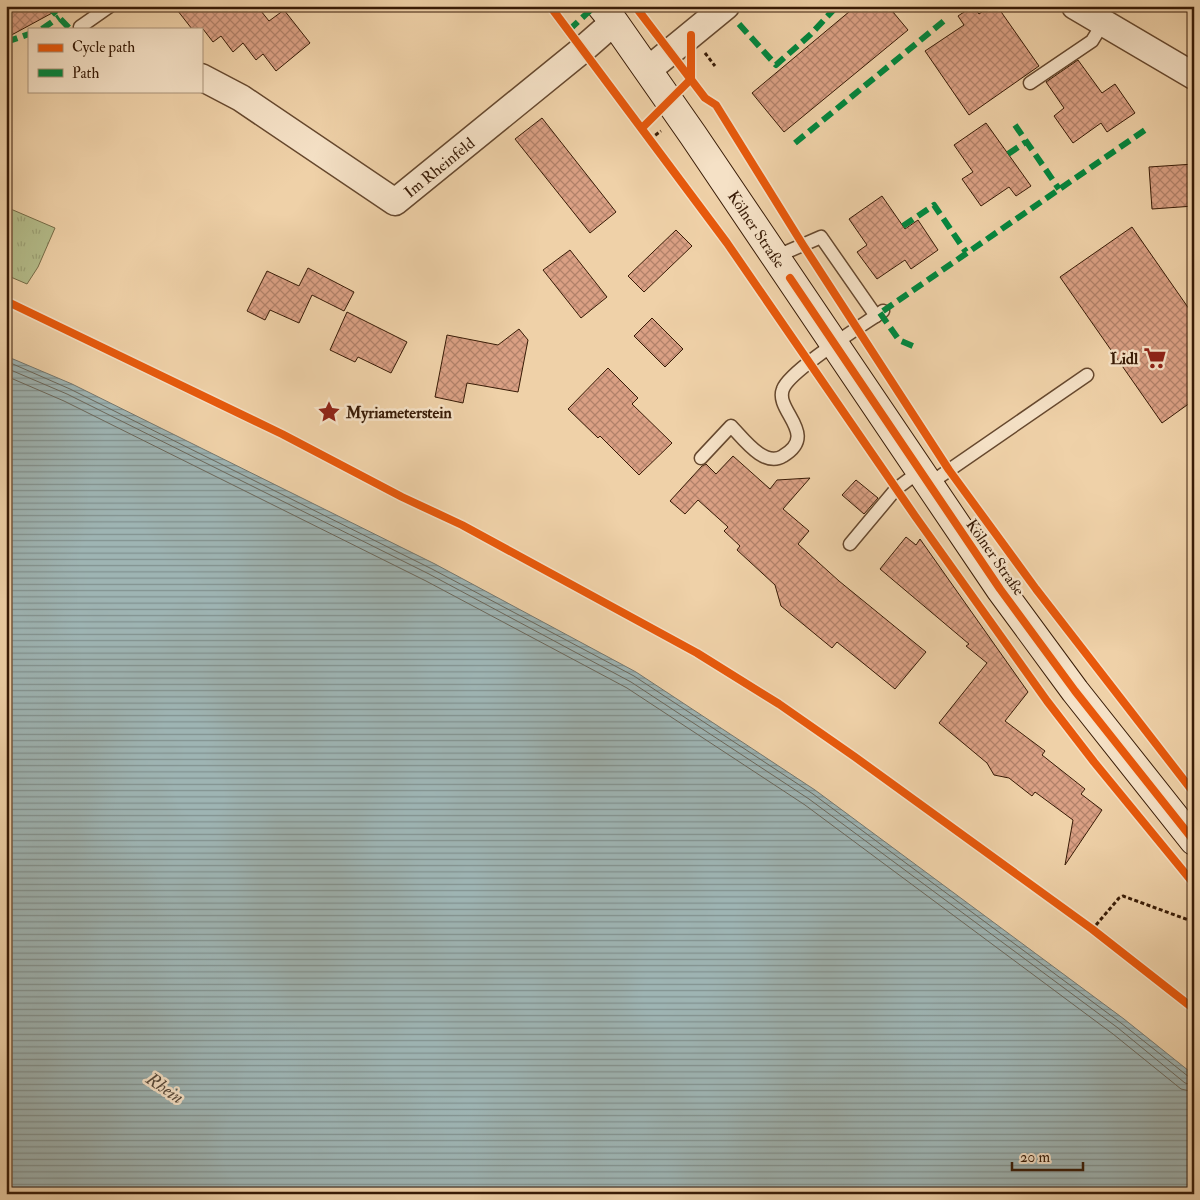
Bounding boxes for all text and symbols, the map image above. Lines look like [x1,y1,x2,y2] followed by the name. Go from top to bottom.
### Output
[28,28,202,92] legend
[72,38,135,58] text: Cycle path
[72,64,99,83] text: Path
[400,133,479,202] street label: Im Rheinfeld
[723,187,789,272] street label: Kölner Straße
[1142,345,1168,371] supermarket icon: Lidl
[1110,349,1139,369] place label: Lidl
[316,399,342,425] place icon: Myriameterstein
[345,403,453,424] place label: Myriameterstein
[962,515,1029,600] street label: Kölner Straße
[141,1067,188,1109] water label: Rhein
[1012,1140,1084,1172] scale bar
[1020,1148,1050,1167] text: 20 m

